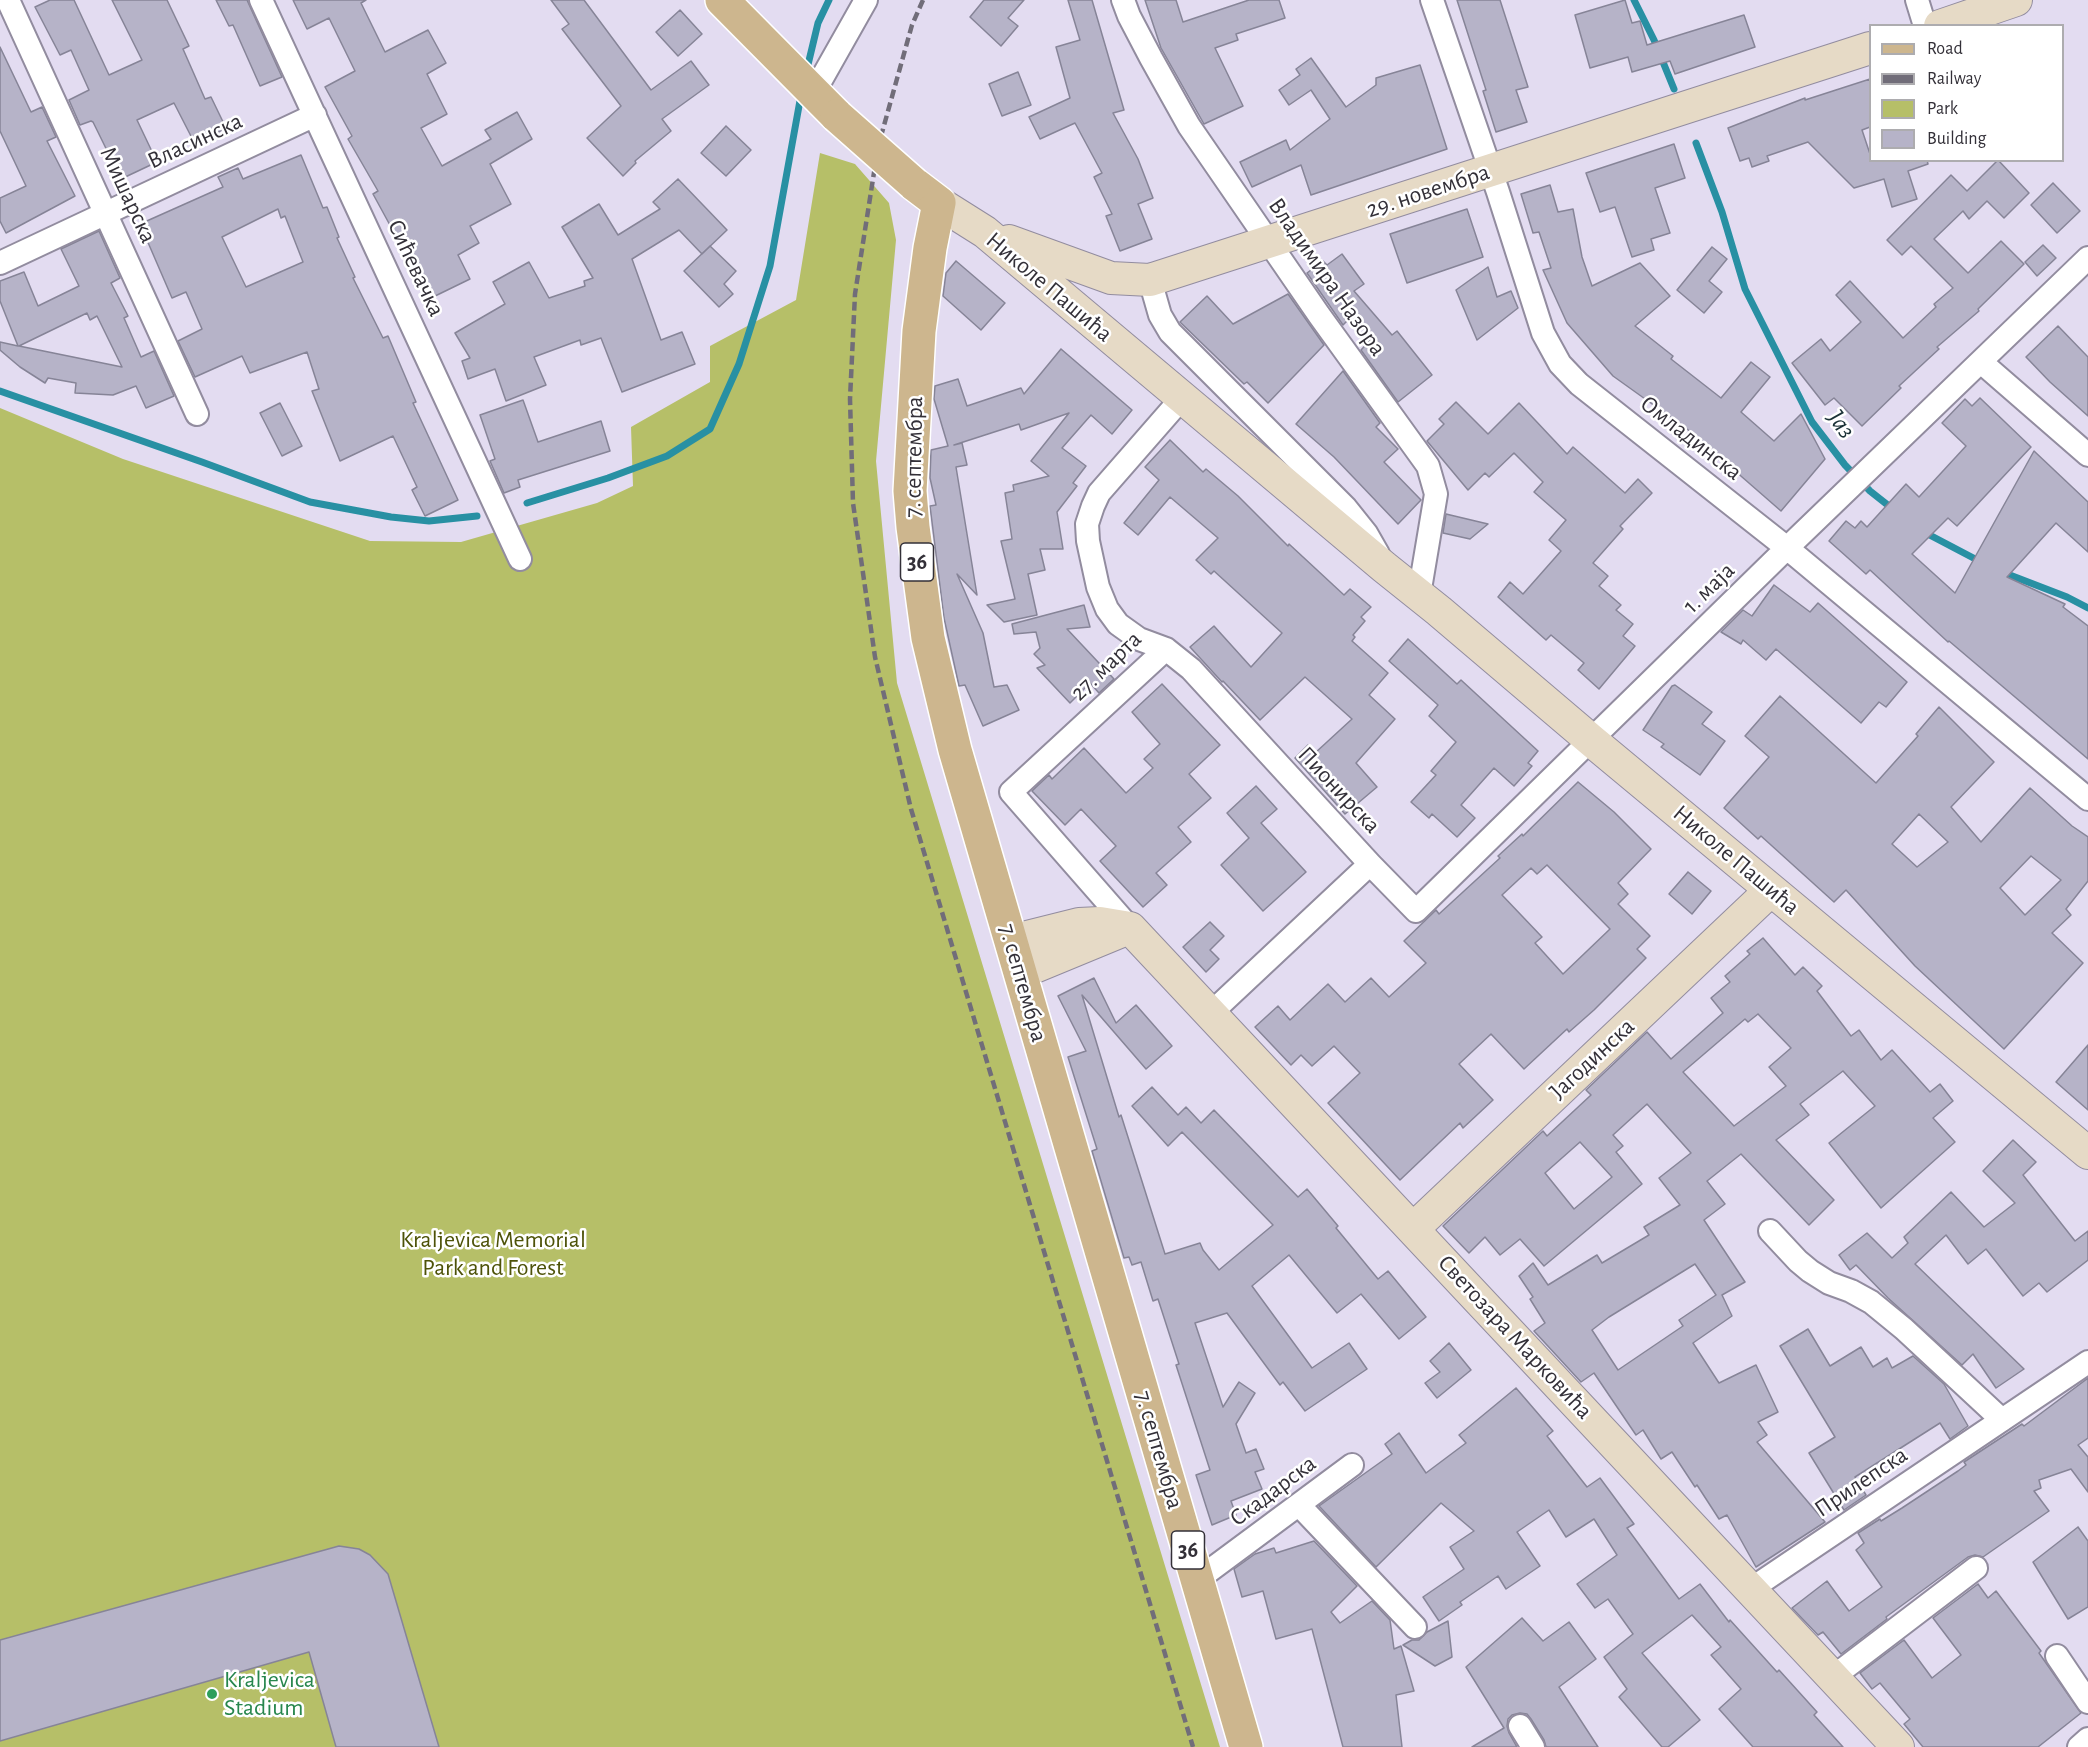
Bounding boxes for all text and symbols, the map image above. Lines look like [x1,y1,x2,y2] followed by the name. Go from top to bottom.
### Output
[1869,24,2064,162] legend
[1927,40,1963,58] text: Road
[1927,70,1981,88] text: Railway
[1927,100,1958,118] text: Park
[143,107,247,175] street label: Власинска
[1927,130,1986,148] text: Building
[93,142,163,248] street label: Мишарска
[1363,158,1493,224] street label: 29. новембра
[1262,192,1392,362] street label: Владимира Назора
[381,215,451,321] street label: Сићевачка
[980,226,1118,348] street label: Николе Пашића
[1634,389,1748,487] street label: Омладинска
[899,396,929,518] street label: 7. септембра
[1820,403,1862,445] water label: Јаз
[900,543,934,581] road number: 36
[1677,556,1741,620] street label: 1. маја
[1064,625,1148,707] street label: 27. марта
[1292,741,1386,839] street label: Пионирска
[1667,799,1805,921] street label: Николе Пашића
[992,921,1054,1045] street label: 7. септембра
[1543,1012,1641,1106] street label: Јагодинска
[400,1226,586,1282] park label: Kraljevica Memorial Park and Forest
[1431,1249,1599,1425] street label: Светозара Марковића
[1128,1388,1190,1512] street label: 7. септембра
[1809,1440,1913,1524] street label: Прилепска
[1224,1449,1322,1533] street label: Скадарска
[1172,1531,1204,1569] road number: 36
[224,1666,315,1722] place label: Kraljevica Stadium
[205,1687,219,1701] marker: Kraljevica Stadium

